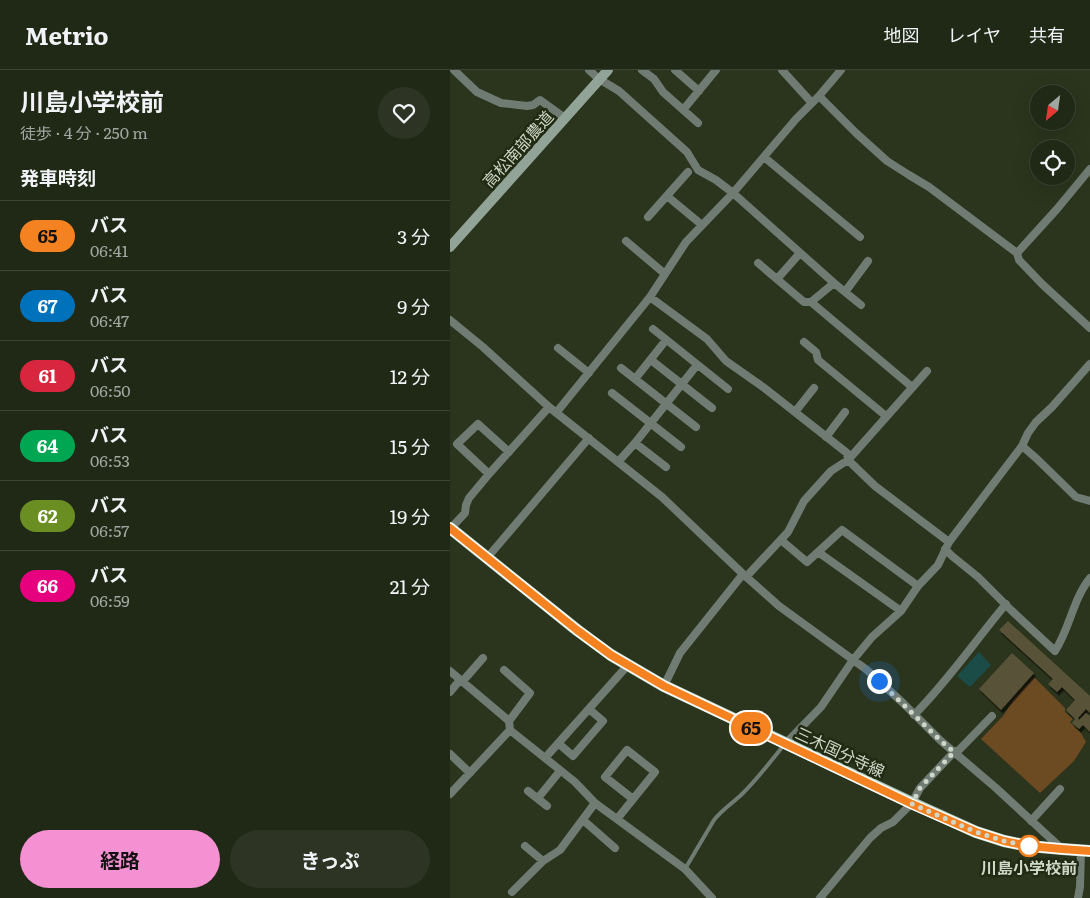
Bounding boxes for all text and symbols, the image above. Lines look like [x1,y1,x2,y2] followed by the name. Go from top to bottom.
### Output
[25,17,109,52] text: Metrio
[884,21,920,48] text: 地図
[948,21,1001,48] text: レイヤ
[1029,21,1065,48] text: 共有
[20,83,164,118] text: 川島小学校前
[1030,85,1075,130] north arrow
[1030,85,1075,185] map controls
[378,87,430,139] button: heart
[476,105,558,192] street label: 高松南部農道
[20,120,148,144] text: 徒歩 · 4 分 · 250 m
[1030,140,1075,185] button: locate
[20,163,96,191] text: 発車時刻
[90,210,128,238] text: バス
[37,222,58,249] text: 65
[397,222,430,250] text: 3 分
[90,238,128,262] text: 06:41
[90,280,128,308] text: バス
[37,292,58,319] text: 67
[397,292,430,320] text: 9 分
[90,308,129,332] text: 06:47
[90,350,128,378] text: バス
[39,362,56,389] text: 61
[390,362,430,390] text: 12 分
[90,378,131,402] text: 06:50
[90,420,128,448] text: バス
[37,432,58,459] text: 64
[390,432,430,460] text: 15 分
[90,448,130,472] text: 06:53
[90,490,128,518] text: バス
[37,502,58,529] text: 62
[390,502,430,530] text: 19 分
[90,518,129,542] text: 06:57
[90,560,128,588] text: バス
[37,572,58,599] text: 66
[390,572,430,600] text: 21 分
[90,588,130,612] text: 06:59
[867,669,892,694] your location
[728,712,774,744] line badge: 65
[741,714,761,741] text: 65
[792,720,889,782] street label: 三木国分寺線
[20,830,220,888] button: 経路
[230,830,430,888] button: きっぷ
[1018,835,1040,857] marker: 川島小学校前
[981,855,1077,879] place label: 川島小学校前

